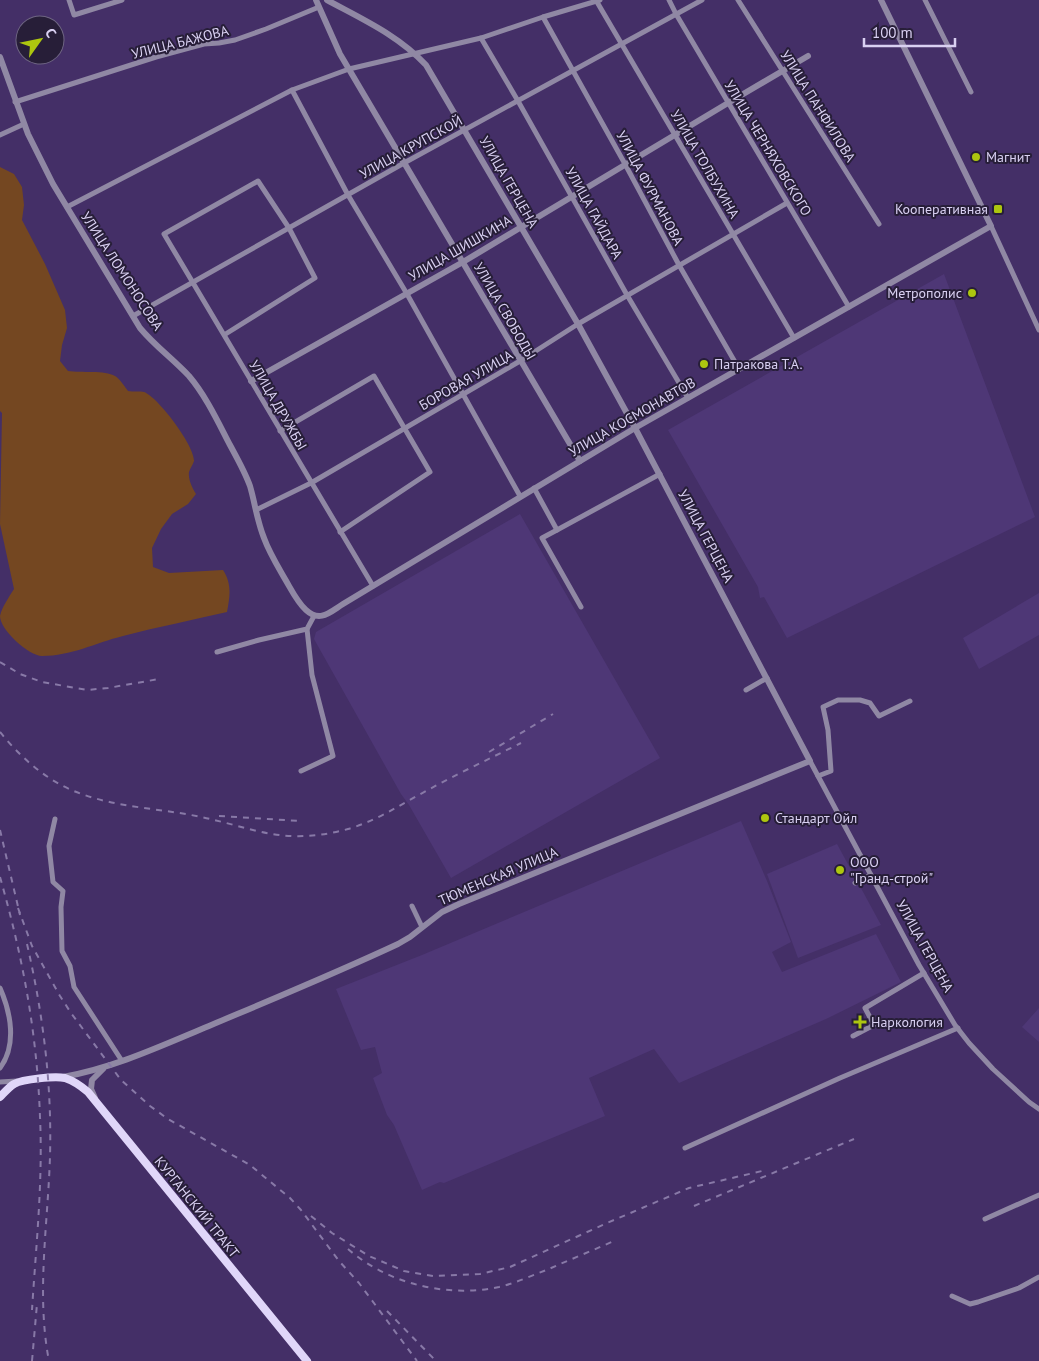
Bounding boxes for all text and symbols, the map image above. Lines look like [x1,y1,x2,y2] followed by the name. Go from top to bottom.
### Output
[15,15,65,65] north arrow
[864,15,955,47] scale bar
[130,21,231,63] street label: УЛИЦА БАЖОВА
[872,23,913,42] text: 100 m
[41,25,61,41] text: С
[776,47,860,166] street label: УЛИЦА ПАНФИЛОВА
[720,77,816,219] street label: УЛИЦА ЧЕРНЯХОВСКОГО
[667,107,744,222] street label: УЛИЦА ТОЛБУХИНА
[356,111,466,183] street label: УЛИЦА КРУПСКОЙ
[612,128,688,249] street label: УЛИЦА ФУРМАНОВА
[476,133,543,232] street label: УЛИЦА ГЕРЦЕНА
[986,148,1030,166] place label: Магнит
[970,151,982,163] marker: Магнит
[561,164,627,263] street label: УЛИЦА ГАЙДАРА
[895,200,988,218] place label: Кооперативная
[992,203,1004,215] marker: Кооперативная
[77,208,168,334] street label: УЛИЦА ЛОМОНОСОВА
[405,211,516,285] street label: УЛИЦА ШИШКИНА
[470,259,540,363] street label: УЛИЦА СВОБОДЫ
[887,284,962,302] place label: Метрополис
[966,287,978,299] marker: Метрополис
[416,345,517,414] street label: БОРОВАЯ УЛИЦА
[714,355,802,373] place label: Патракова Т.А.
[245,357,311,453] street label: УЛИЦА ДРУЖБЫ
[698,358,710,370] marker: Патракова Т.А.
[565,373,699,461] street label: УЛИЦА КОСМОНАВТОВ
[674,486,738,586] street label: УЛИЦА ГЕРЦЕНА
[775,809,857,827] place label: Стандарт Ойл
[759,812,771,824] marker: Стандарт Ойл
[436,842,561,909] street label: ТЮМЕНСКАЯ УЛИЦА
[850,853,933,887] place label: ООО "Гранд-строй"
[834,864,846,876] marker: ООО "Гранд-строй"
[892,897,958,996] street label: УЛИЦА ГЕРЦЕНА
[871,1013,943,1031] place label: Наркология
[853,1015,867,1029] marker: Наркология
[151,1153,243,1261] street label: КУРГАНСКИЙ ТРАКТ

